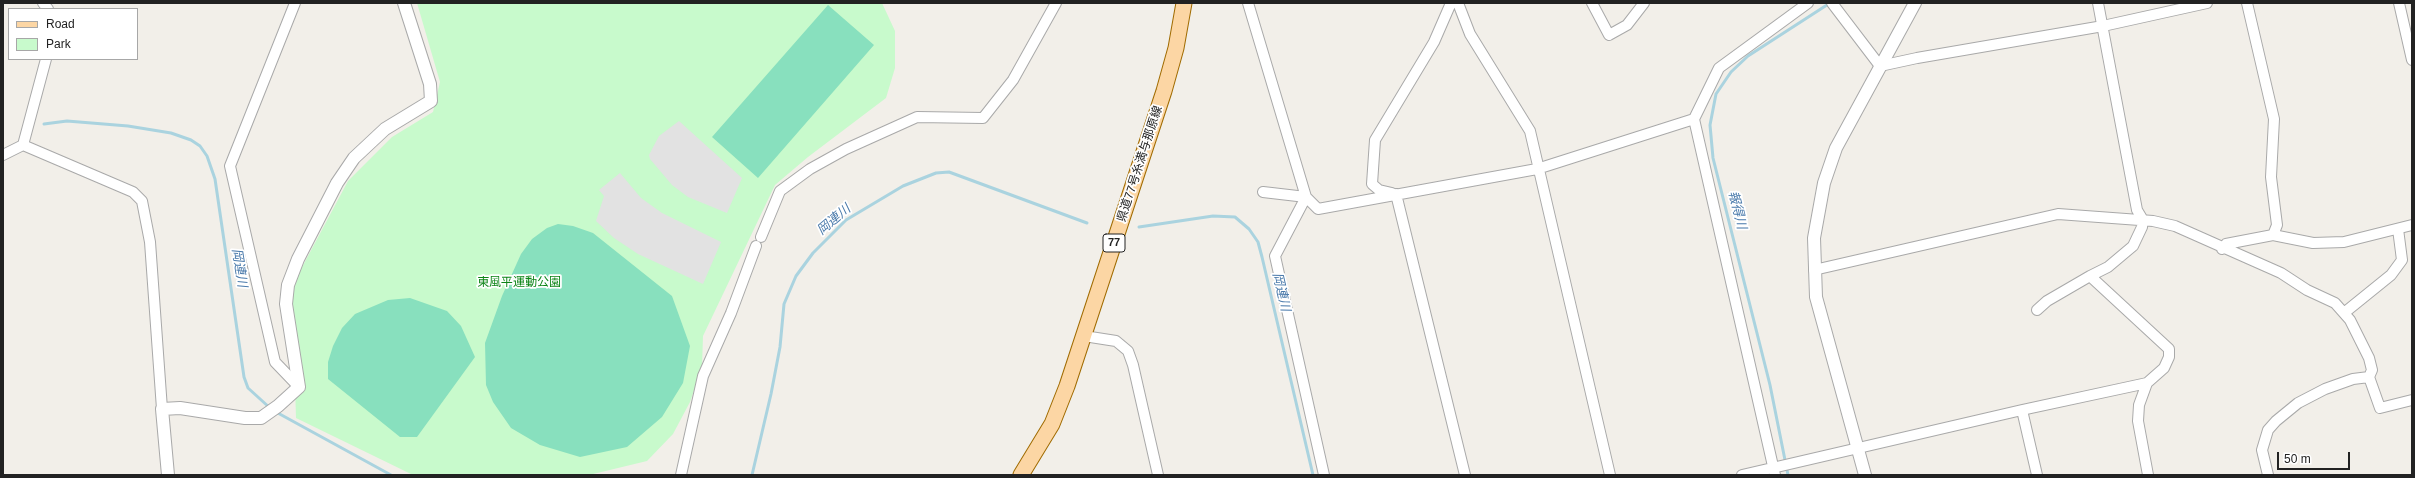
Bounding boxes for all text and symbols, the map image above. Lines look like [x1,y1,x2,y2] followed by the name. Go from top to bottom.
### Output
[8,8,138,60] legend
[46,17,75,31] text: Road
[46,37,71,51] text: Park
[1114,104,1166,224] street label: 県道77号糸満与那原線
[1725,189,1749,231] water label: 報得川
[814,201,854,239] water label: 岡連川
[1103,234,1125,252] road number: 77
[228,248,250,288] water label: 岡連川
[1269,271,1293,313] water label: 岡連川
[477,276,561,290] park label: 東風平運動公園
[2279,444,2352,470] scale bar
[2284,452,2311,466] text: 50 m

